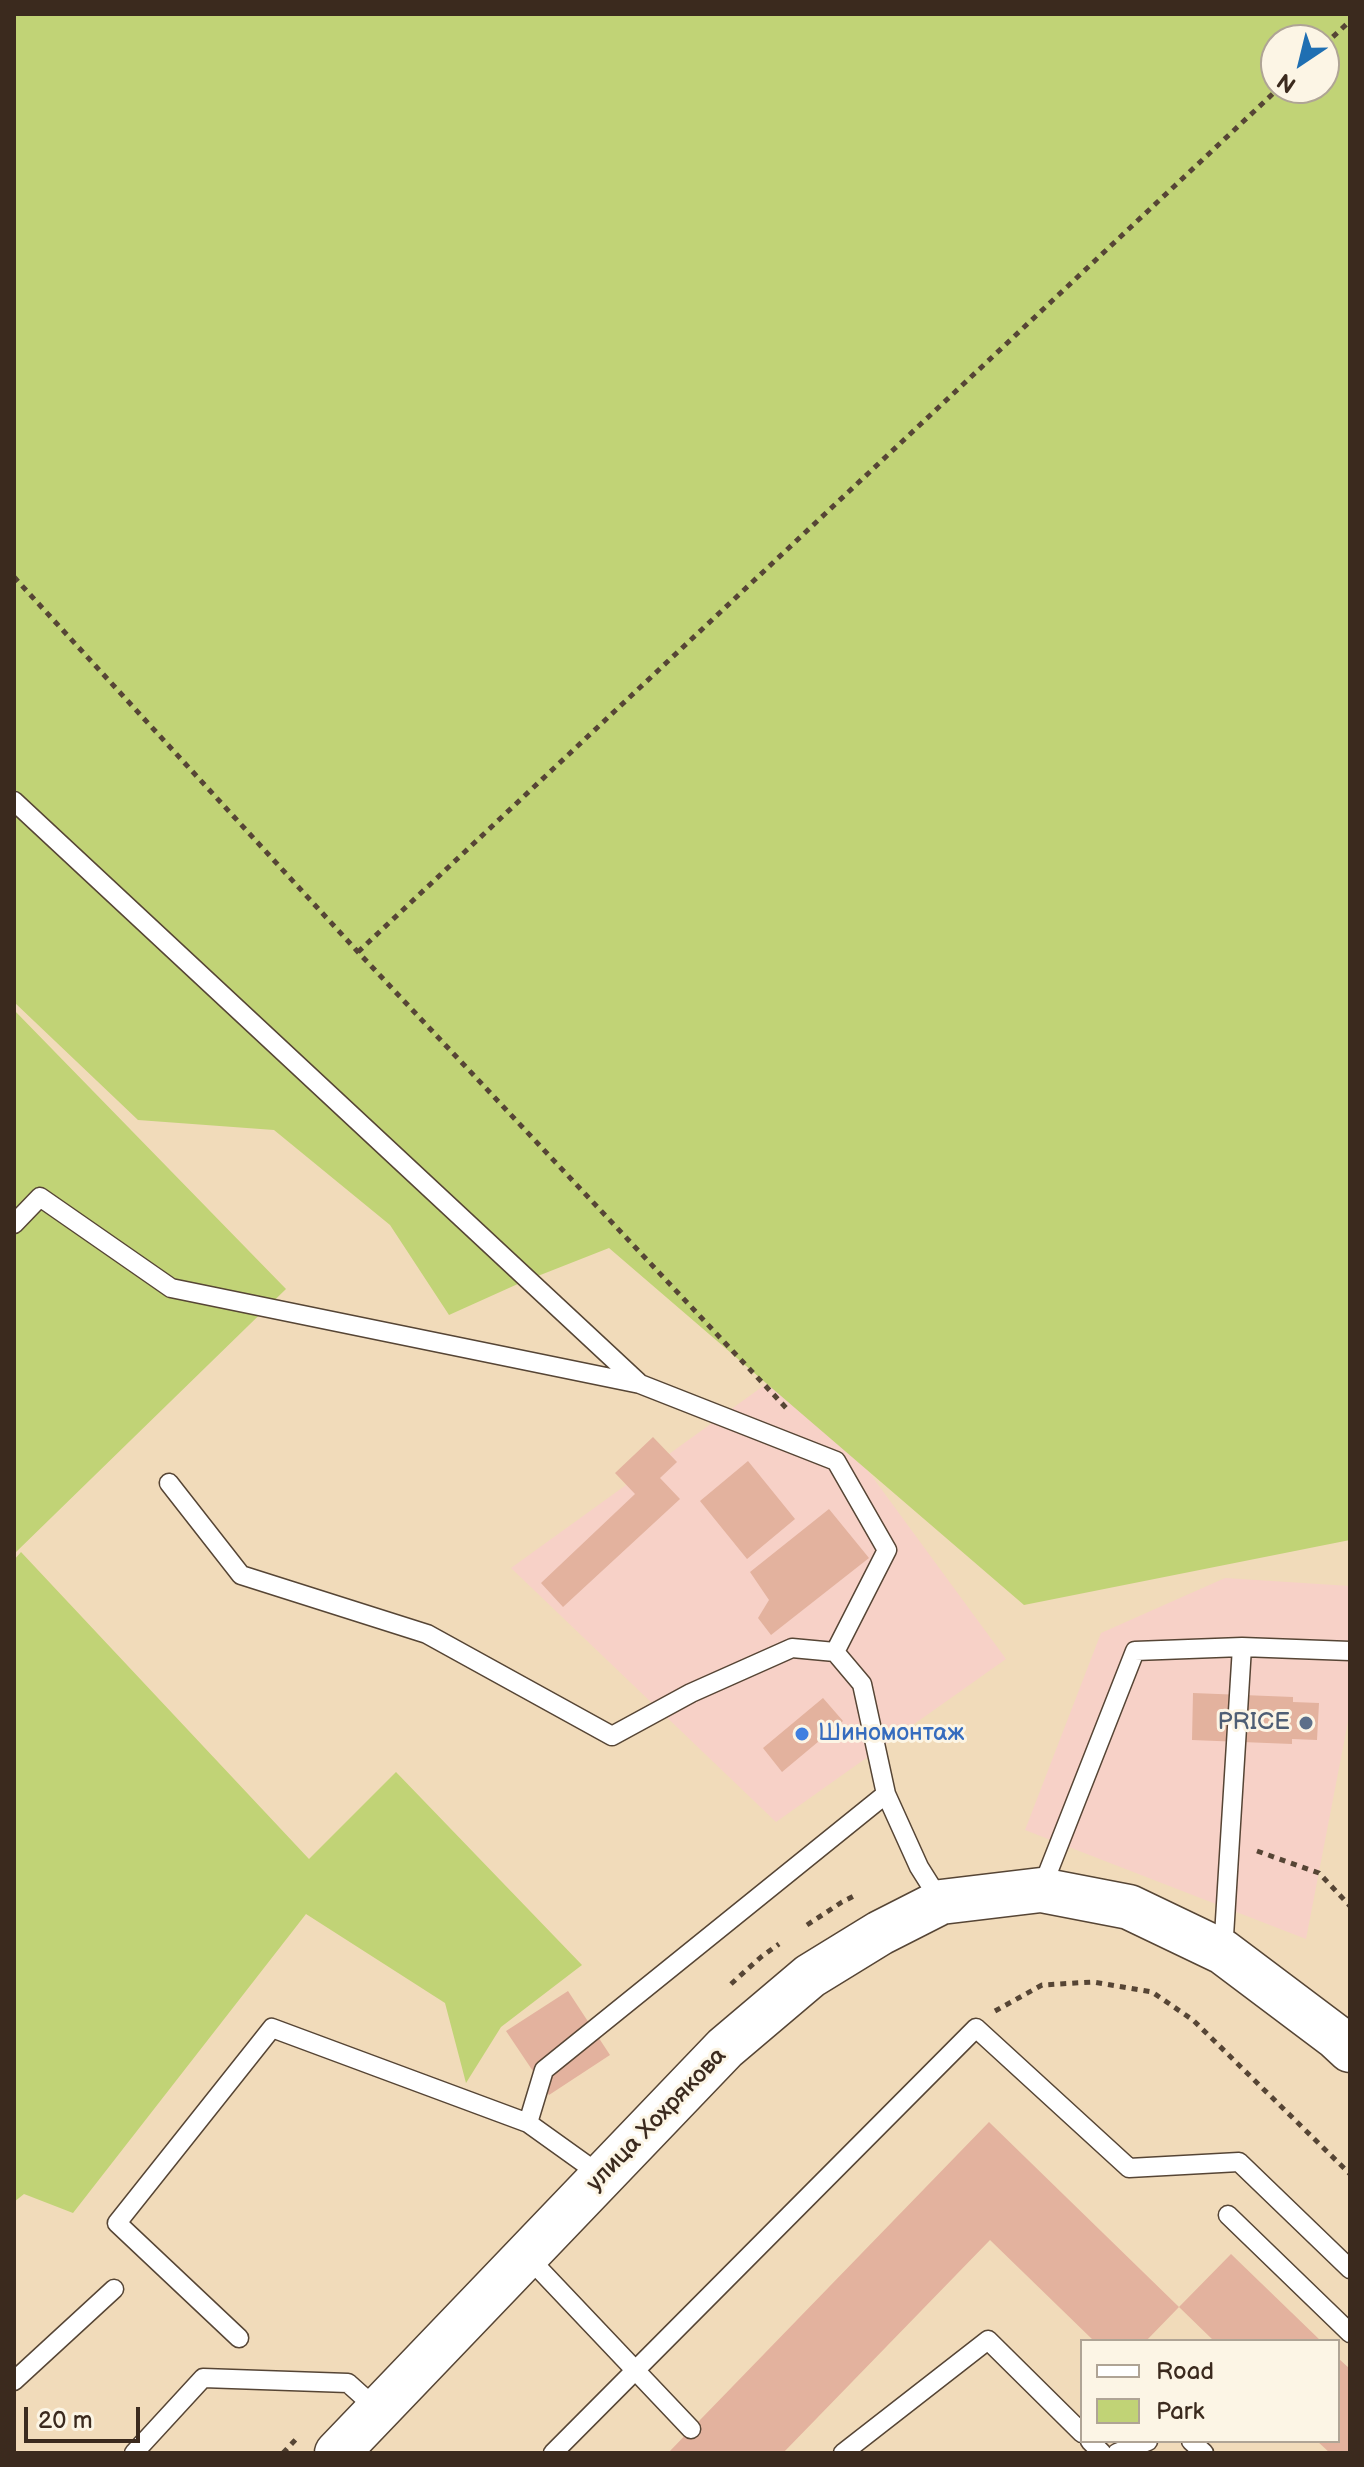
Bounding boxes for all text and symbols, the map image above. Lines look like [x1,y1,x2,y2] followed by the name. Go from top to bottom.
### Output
[1260,24,1340,104] north arrow
[1273,67,1302,98] text: N
[1218,1709,1290,1737] place label: PRICE
[1297,1714,1315,1732] marker: PRICE
[818,1720,964,1748] place label: Шиномонтаж
[793,1725,811,1743] marker: Шиномонтаж
[581,2042,733,2198] street label: улица Хохрякова
[1080,2339,1340,2443] legend
[1156,2357,1214,2386] text: Road
[28,2391,144,2441] scale bar
[1156,2397,1204,2426] text: Park
[38,2406,93,2435] text: 20 m

